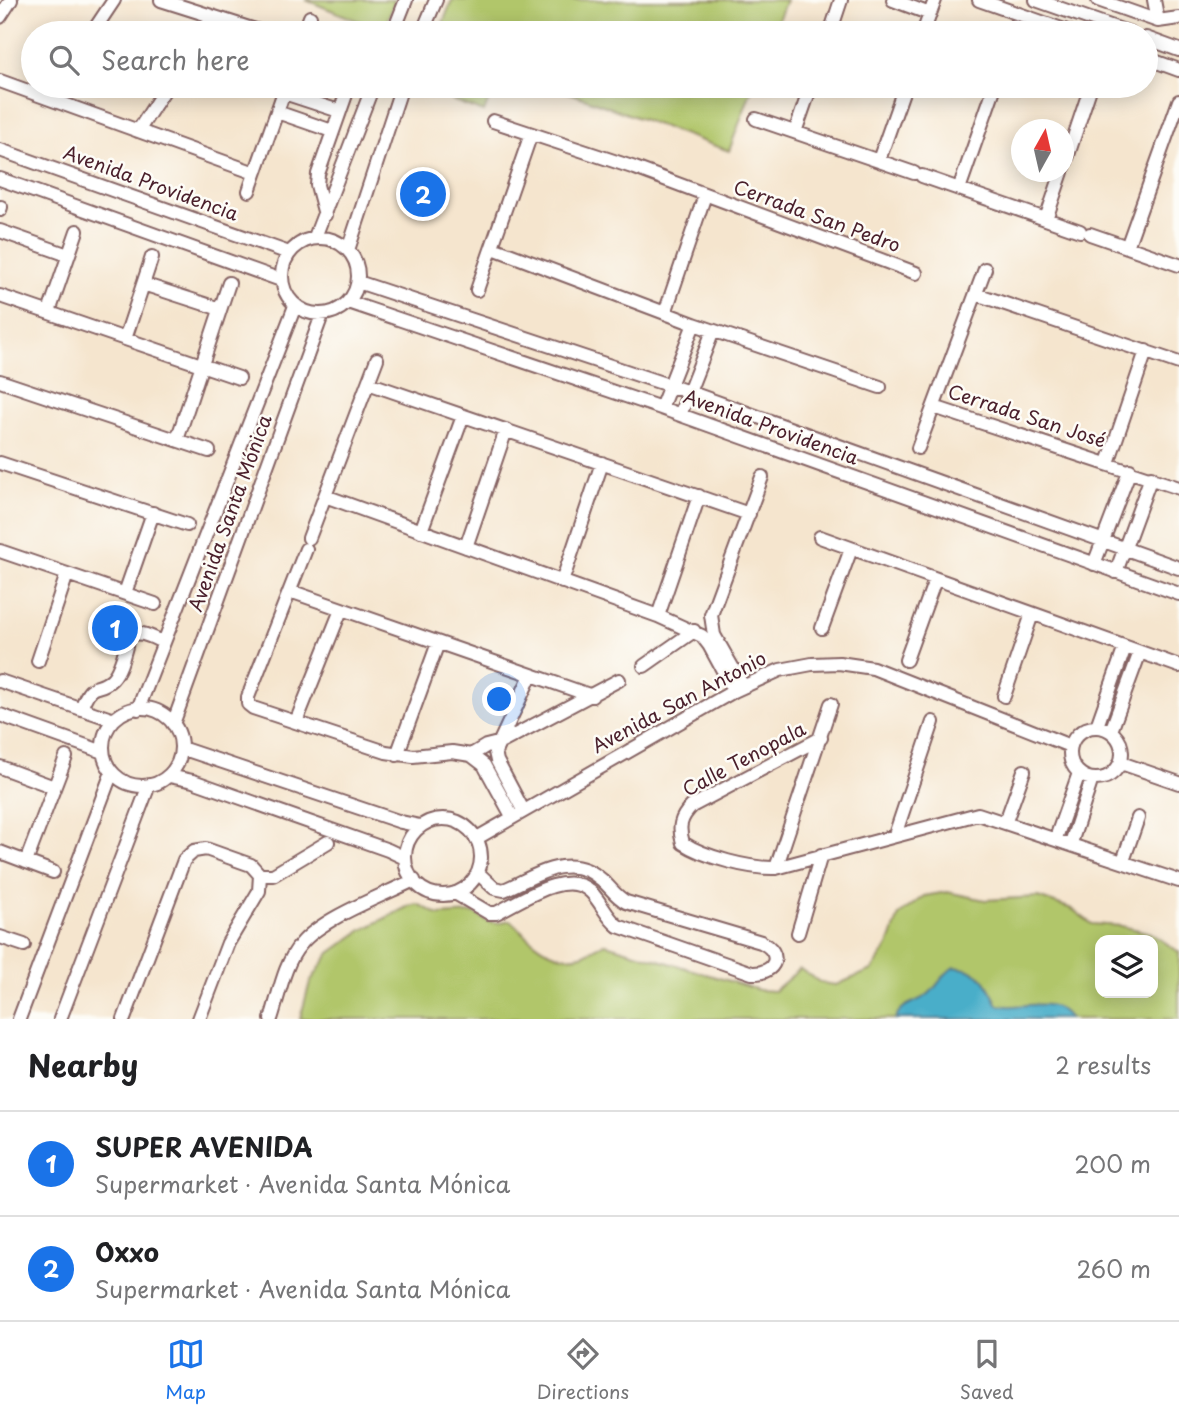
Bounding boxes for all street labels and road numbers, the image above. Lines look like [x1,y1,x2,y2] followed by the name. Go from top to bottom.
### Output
[60,137,243,227] street label: Avenida Providencia
[730,172,905,258] street label: Cerrada San Pedro
[945,376,1110,454] street label: Cerrada San José
[680,381,863,471] street label: Avenida Providencia
[180,410,278,615] street label: Avenida Santa Mónica
[586,643,771,759] street label: Avenida San Antonio
[677,714,810,802] street label: Calle Tenopala

